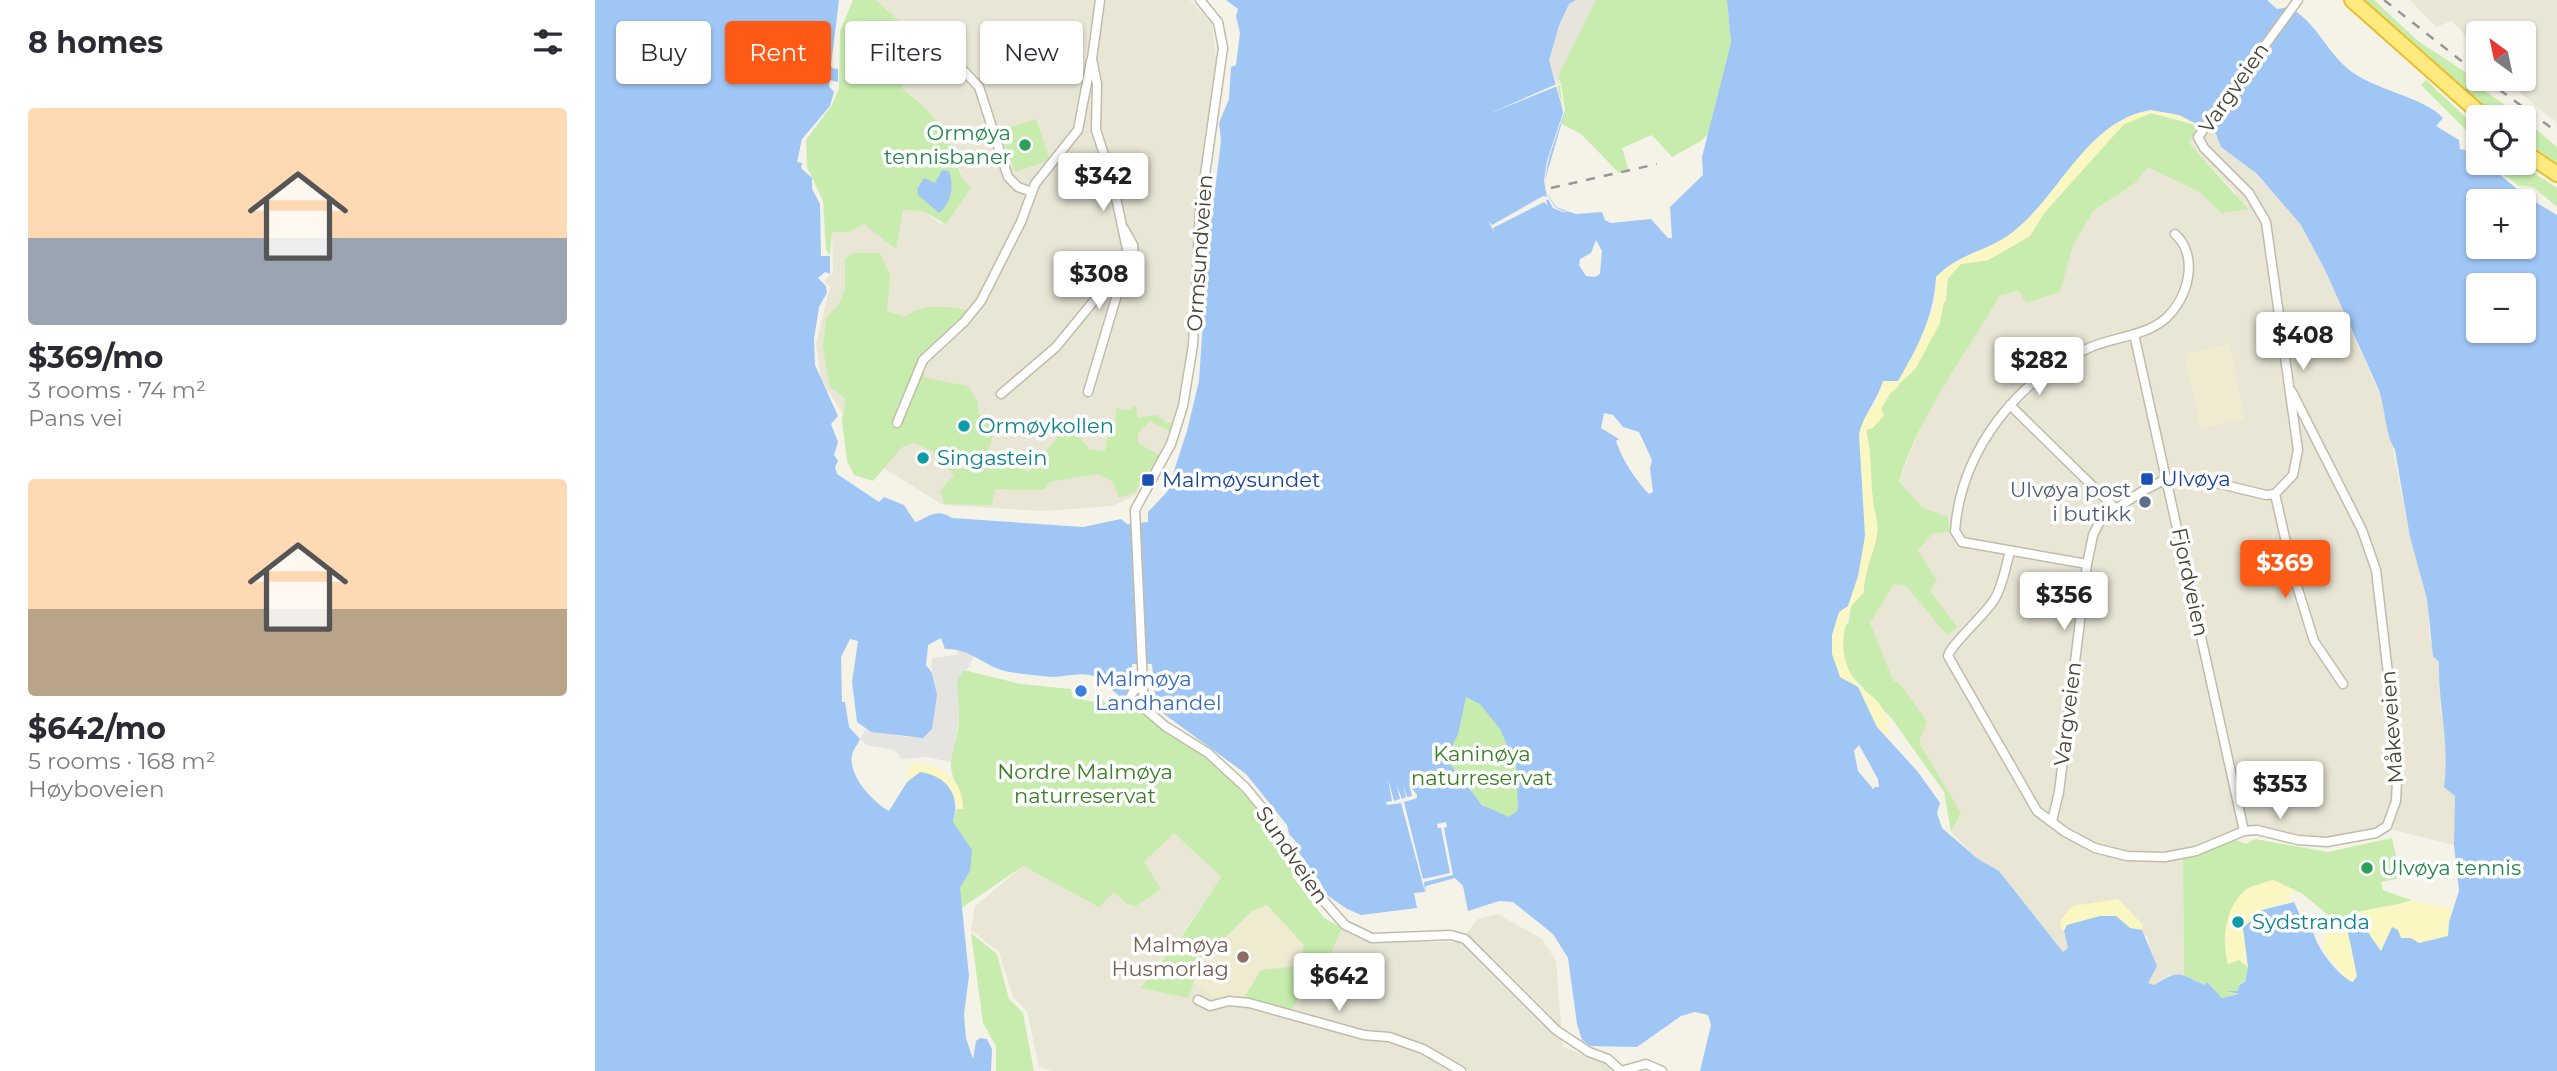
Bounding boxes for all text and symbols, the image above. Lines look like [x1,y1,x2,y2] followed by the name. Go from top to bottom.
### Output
[616,21,711,84] chip: Buy
[725,21,831,84] chip: Rent
[845,21,966,84] chip: Filters
[980,21,1083,84] chip: New
[2466,21,2536,91] north arrow
[2466,21,2536,343] map controls
[529,23,567,61] icon: filters
[28,24,163,61] text: 8 homes
[2193,38,2274,138] street label: Vargveien
[2466,105,2536,175] button: locate
[884,120,1011,169] place label: Ormøya tennisbaner
[1017,137,1033,153] marker: Ormøya tennisbaner
[235,153,361,279] icon: home
[1062,154,1144,213] pin: $342
[1074,162,1132,190] text: $342
[1182,174,1217,332] street label: Ormsundveien
[2466,189,2536,259] button: +
[1058,252,1140,311] pin: $308
[1069,260,1129,288] text: $308
[2466,273,2536,343] button: −
[2262,312,2344,372] pin: $408
[2272,321,2334,349] text: $408
[1998,338,2080,397] pin: $282
[28,339,164,376] text: $369/mo
[2011,346,2068,374] text: $282
[28,376,206,404] text: 3 rooms · 74 m²
[28,404,123,432] text: Pans vei
[978,413,1114,438] place label: Ormøykollen
[956,418,972,434] marker: Ormøykollen
[937,445,1047,470] place label: Singastein
[915,450,931,466] marker: Singastein
[2161,466,2231,491] place label: Ulvøya
[1162,467,1321,492] place label: Malmøysundet
[2139,471,2155,487] marker: Ulvøya
[1140,472,1156,488] marker: Malmøysundet
[2010,477,2131,526] place label: Ulvøya post i butikk
[2137,494,2153,510] marker: Ulvøya post i butikk
[235,524,361,650] icon: home
[2167,525,2214,639] street label: Fjordveien
[2244,540,2326,600] pin: $369
[2256,549,2314,577] text: $369
[2023,572,2105,632] pin: $356
[2036,581,2092,609] text: $356
[2049,660,2086,767] street label: Vargveien
[1095,666,1222,715] place label: Malmøya Landhandel
[2375,670,2408,784] street label: Måkeveien
[1073,683,1089,699] marker: Malmøya Landhandel
[28,710,166,747] text: $642/mo
[1411,741,1553,790] park label: Kaninøya naturreservat
[28,747,216,775] text: 5 rooms · 168 m²
[997,759,1173,808] park label: Nordre Malmøya naturreservat
[2239,762,2321,821] pin: $353
[2252,770,2308,798] text: $353
[28,775,165,803] text: Høyboveien
[1251,801,1334,908] street label: Sundveien
[2381,855,2521,880] place label: Ulvøya tennis
[2359,860,2375,876] marker: Ulvøya tennis
[2252,909,2370,934] place label: Sydstranda
[2230,914,2246,930] marker: Sydstranda
[1111,932,1229,981] place label: Malmøya Husmorlag
[1235,949,1251,965] marker: Malmøya Husmorlag
[1298,954,1380,1013] pin: $642
[1310,962,1368,990] text: $642

